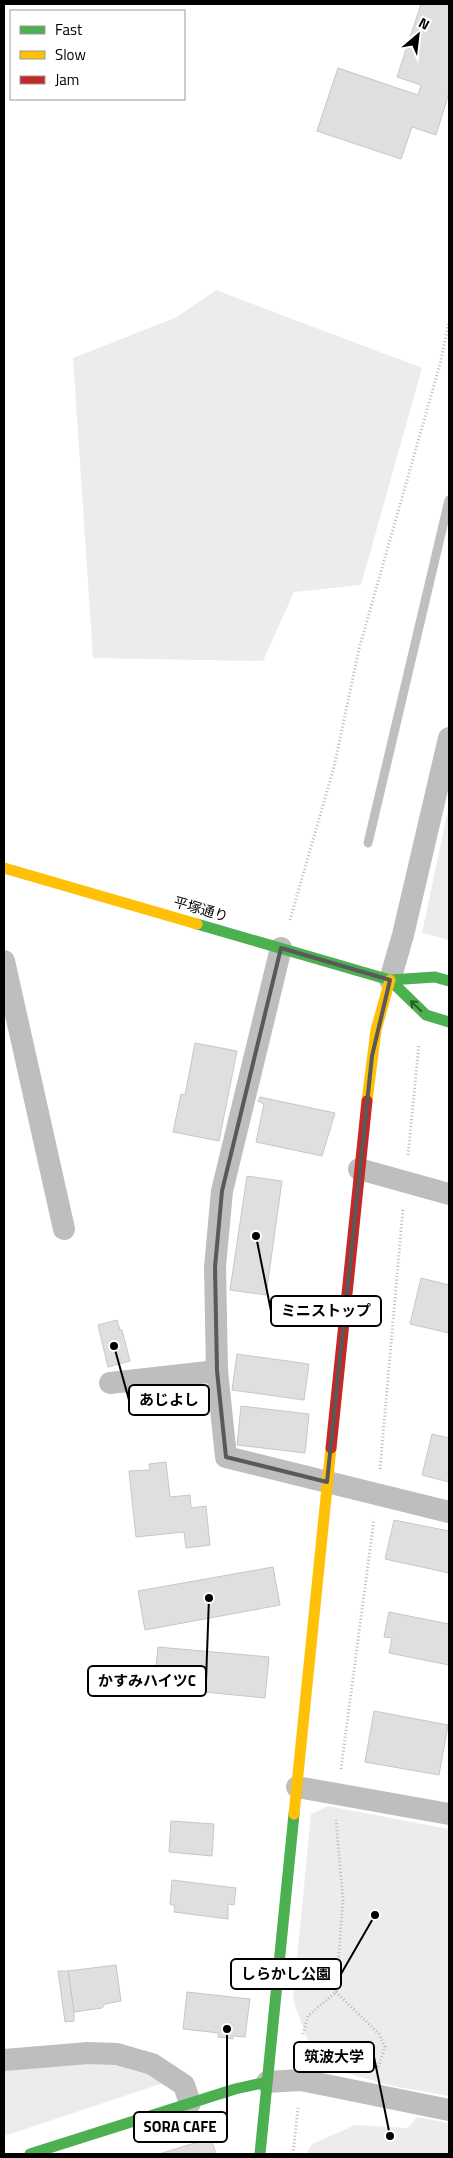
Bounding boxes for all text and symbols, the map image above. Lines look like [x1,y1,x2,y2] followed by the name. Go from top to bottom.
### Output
[10,10,185,100] legend
[393,10,443,60] north arrow
[415,12,434,35] text: N
[55,18,83,41] text: Fast
[55,43,86,66] text: Slow
[55,68,79,91] text: Jam
[171,891,231,926] street label: 平塚通り
[410,1000,423,1012] one-way arrow
[271,1296,381,1326] callout: ミニストップ
[281,1299,371,1322] text: ミニストップ
[129,1385,209,1415] callout: あじよし
[139,1388,199,1411] text: あじよし
[88,1666,206,1696] callout: かすみハイツC
[98,1669,196,1692] text: かすみハイツC
[231,1959,341,1989] callout: しらかし公園
[241,1962,331,1985] text: しらかし公園
[294,2042,374,2072] callout: 筑波大学
[304,2045,364,2068] text: 筑波大学
[134,2112,227,2142] callout: SORA CAFE
[144,2115,216,2138] text: SORA CAFE

